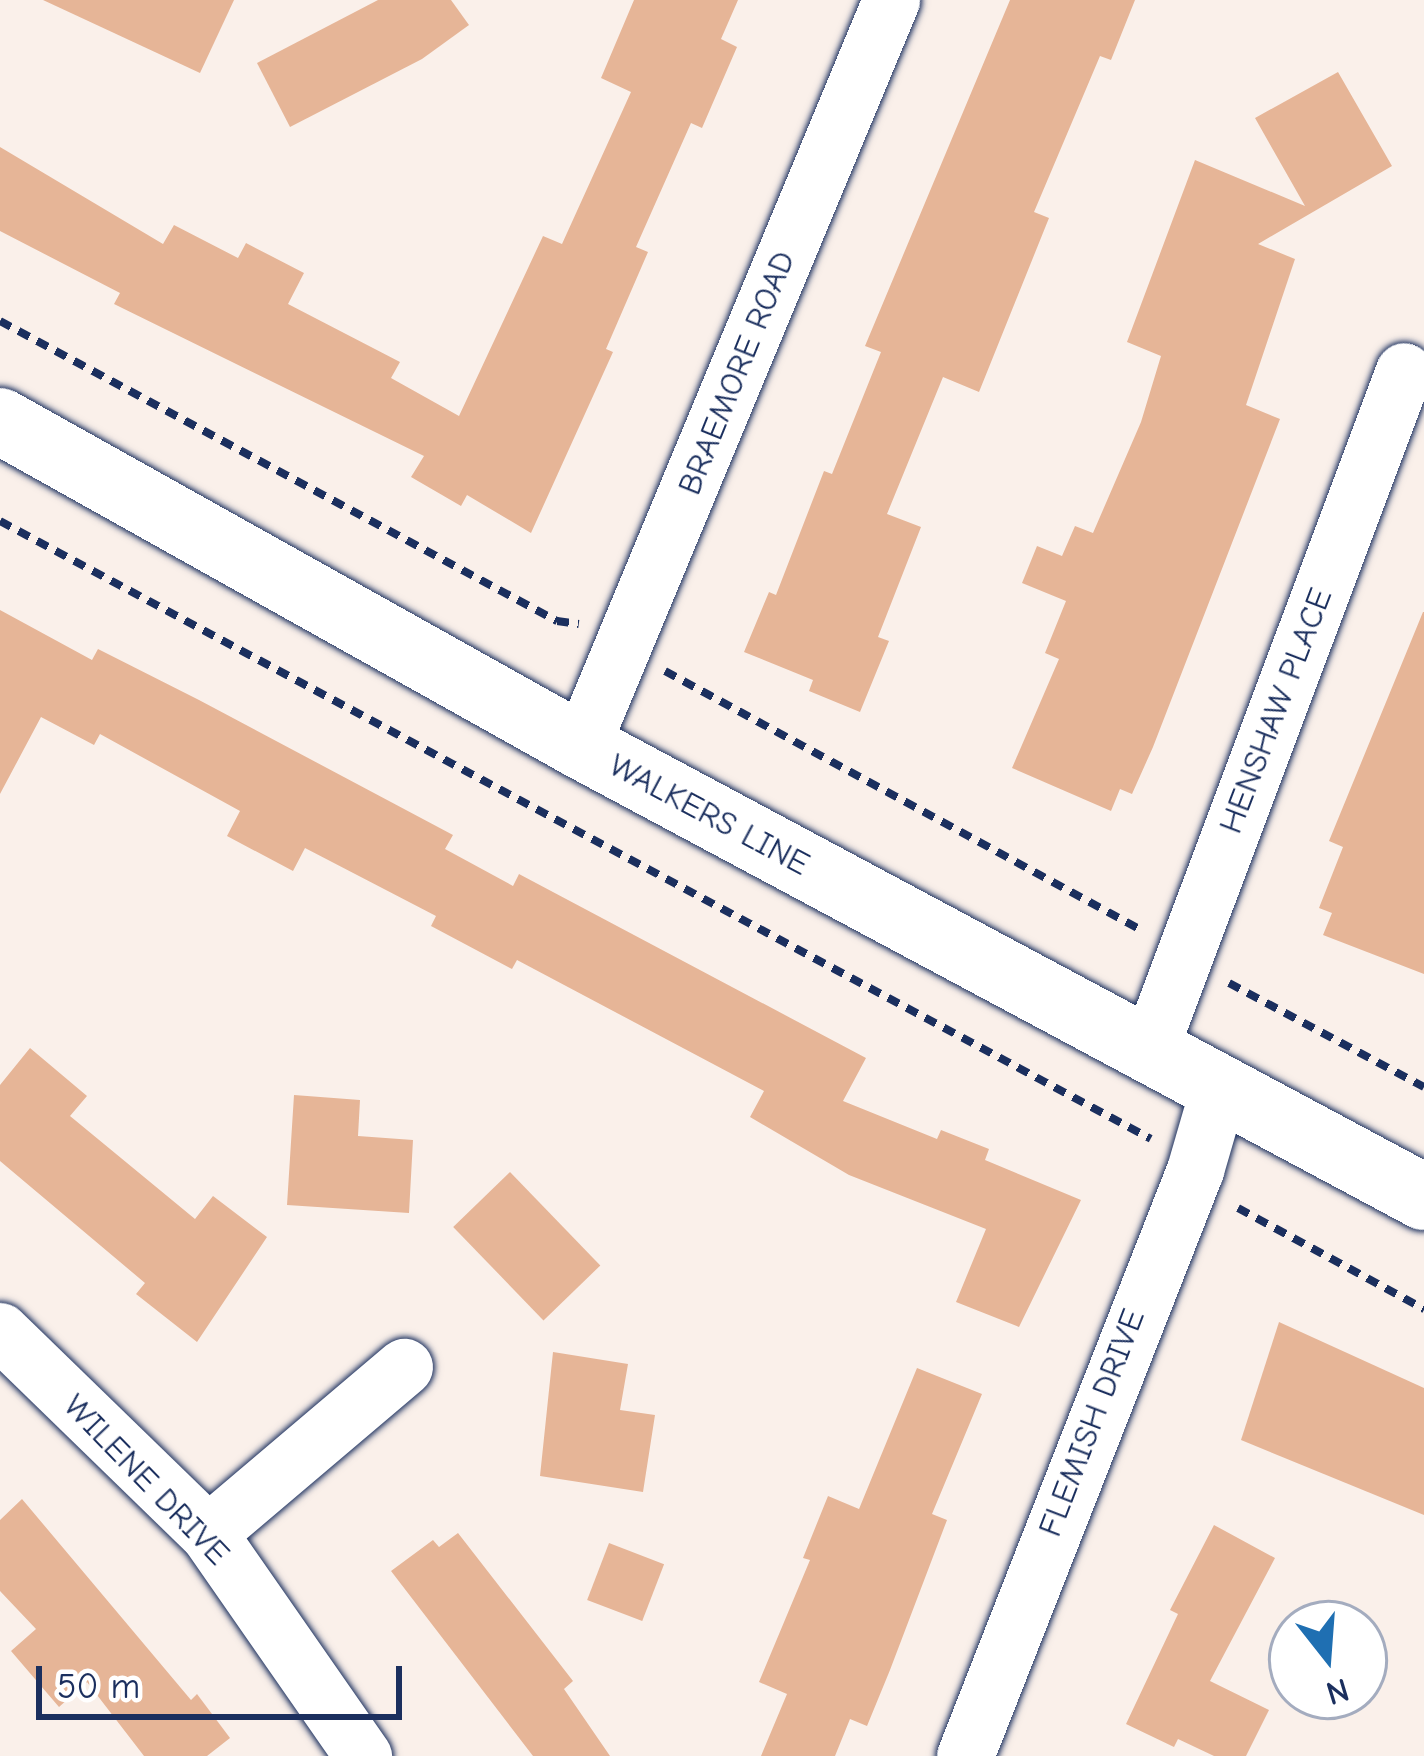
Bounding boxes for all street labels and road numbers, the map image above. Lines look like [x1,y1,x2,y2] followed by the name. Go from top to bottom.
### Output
[670,245,804,501] street label: BRAEMORE ROAD
[1211,583,1341,839] street label: HENSHAW PLACE
[602,746,816,884] street label: WALKERS LINE
[1030,1304,1154,1542] street label: FLEMISH DRIVE
[55,1387,237,1573] street label: WILENE DRIVE

